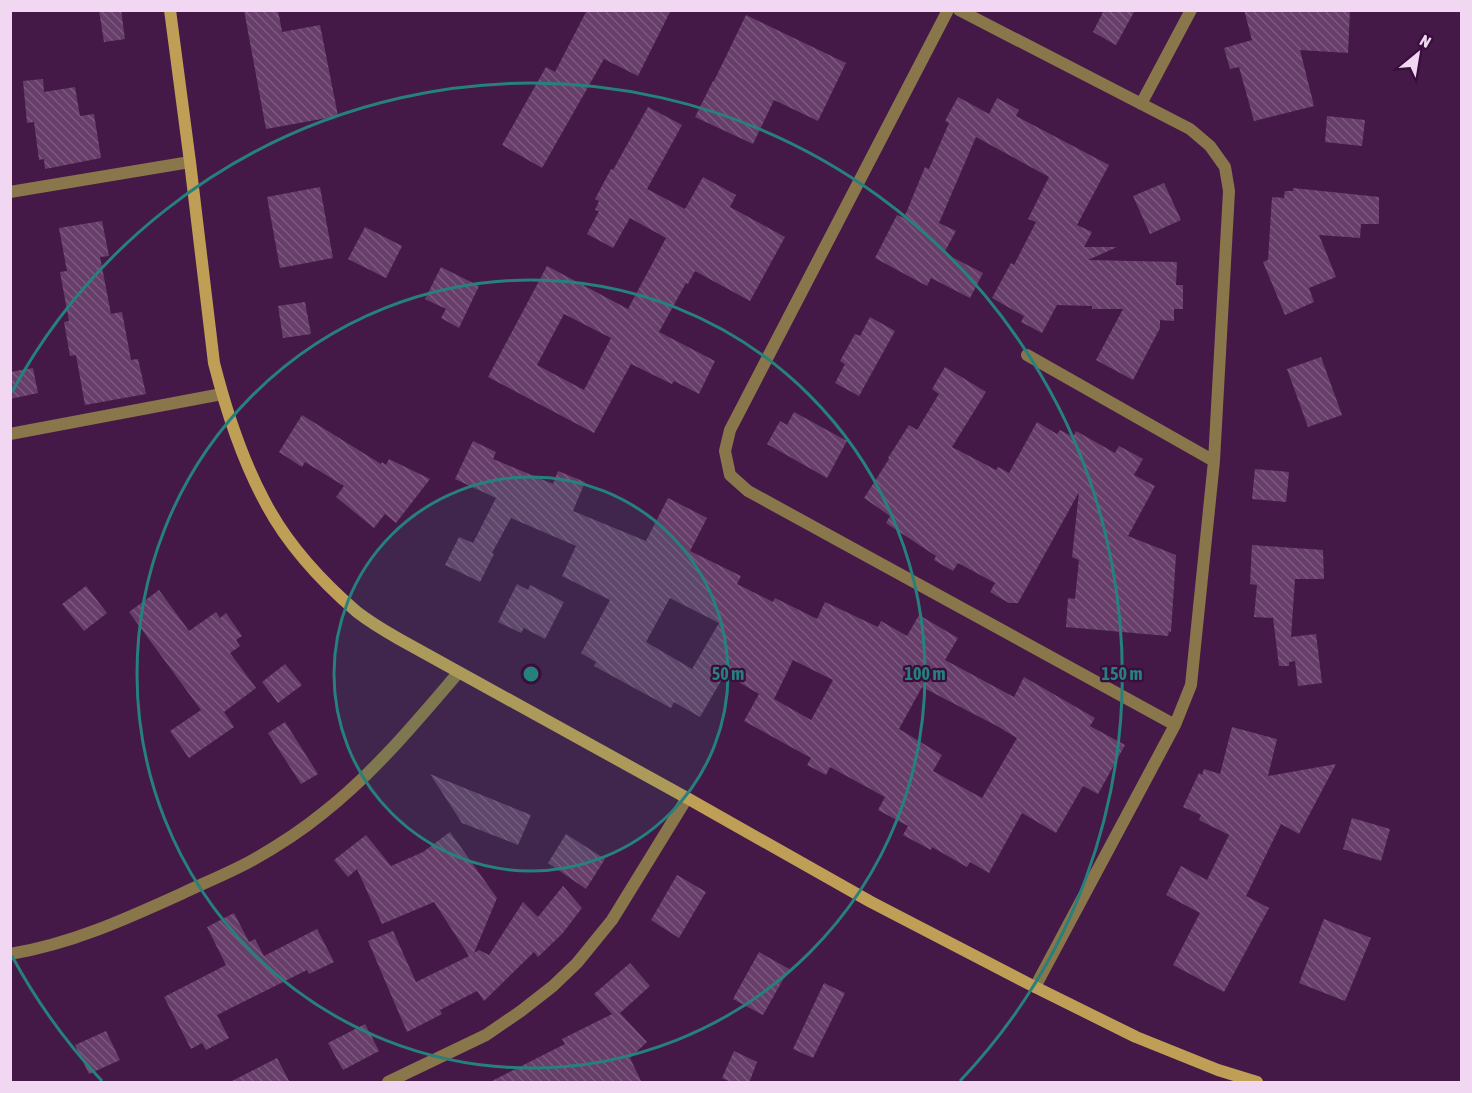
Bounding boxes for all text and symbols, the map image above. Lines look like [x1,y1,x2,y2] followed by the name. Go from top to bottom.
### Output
[1388,24,1448,84] north arrow
[1417,31,1434,51] text: N
[712,663,744,684] text: 50 m
[905,663,945,684] text: 100 m
[1102,663,1142,684] text: 150 m
[521,664,541,684] centre of rings

